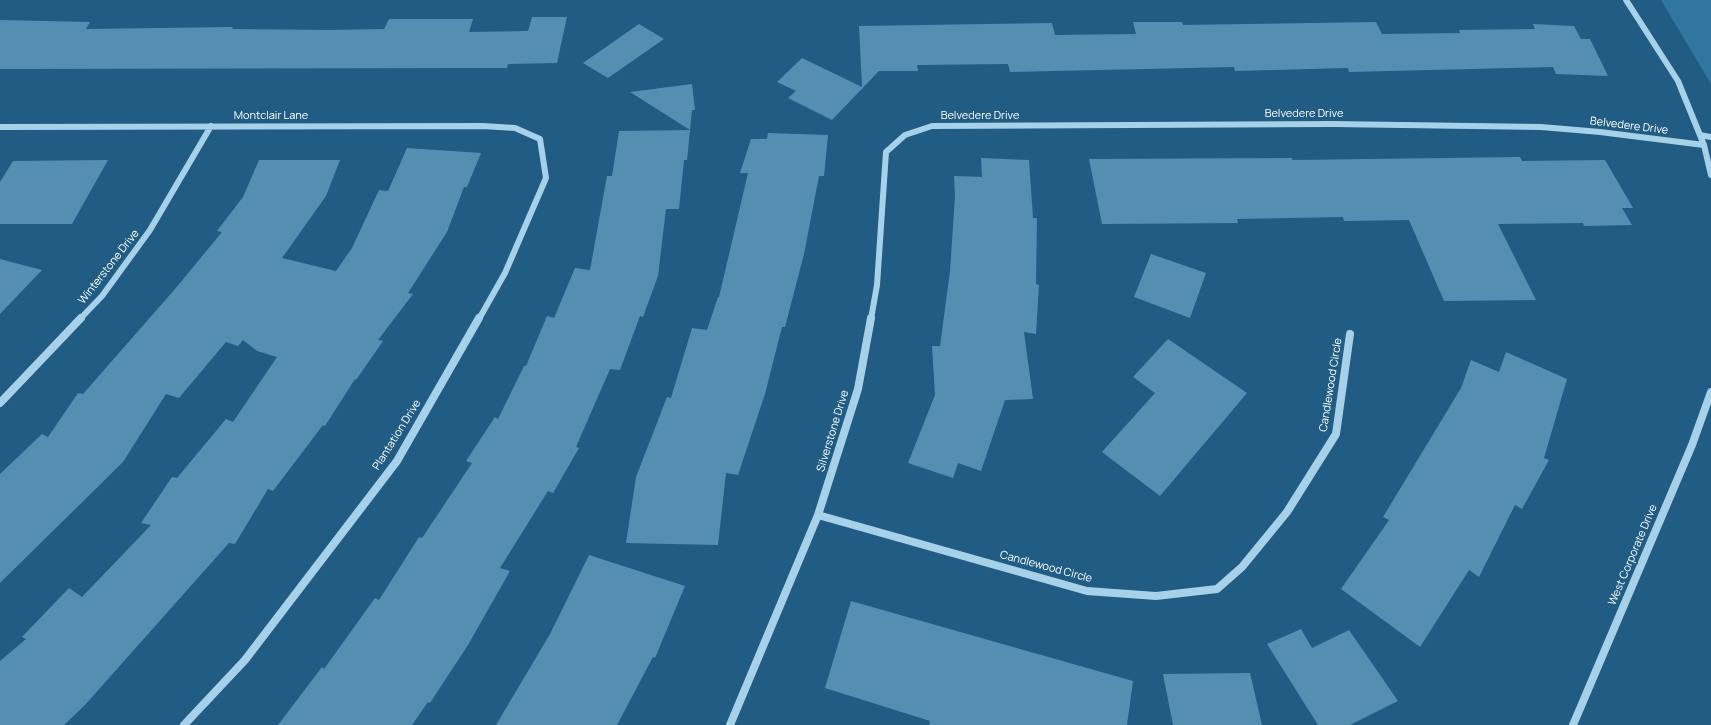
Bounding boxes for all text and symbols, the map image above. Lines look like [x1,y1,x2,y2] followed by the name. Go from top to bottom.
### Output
[1265,107,1343,121] street label: Belvedere Drive
[234,109,308,123] street label: Montclair Lane
[941,109,1019,123] street label: Belvedere Drive
[1589,115,1669,137] street label: Belvedere Drive
[76,227,142,307] street label: Winterstone Drive
[1317,337,1345,433] street label: Candlewood Circle
[814,389,852,473] street label: Silverstone Drive
[370,397,424,473] street label: Plantation Drive
[1606,503,1660,607] street label: West Corporate Drive
[998,548,1094,586] street label: Candlewood Circle

